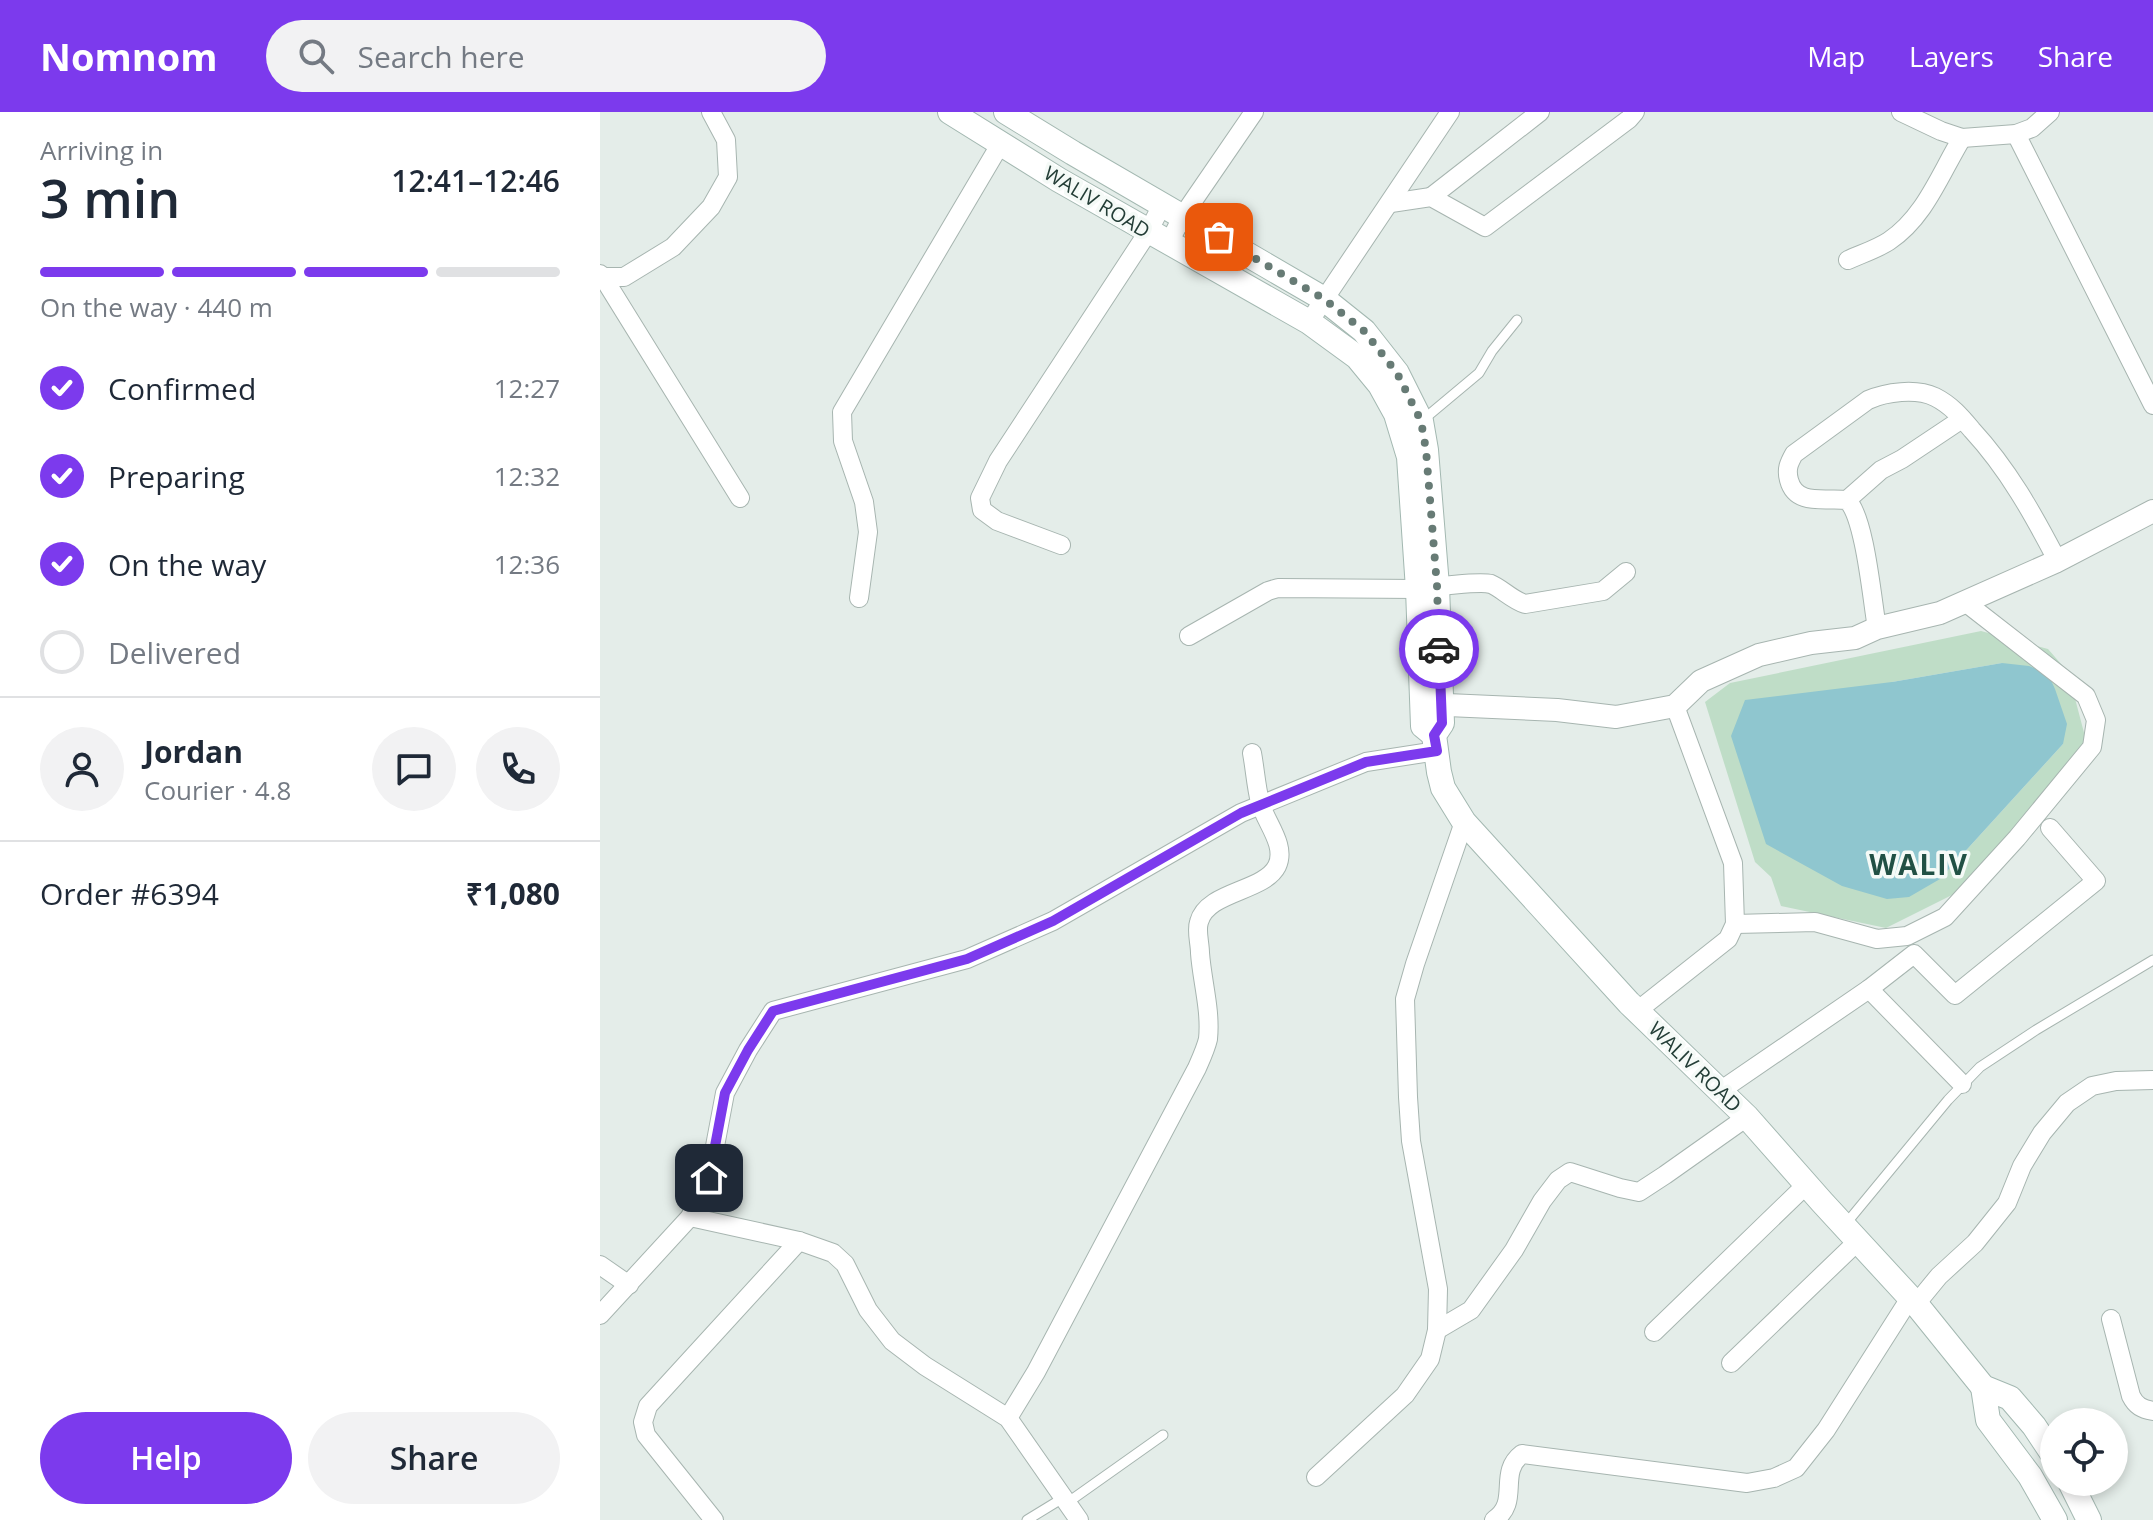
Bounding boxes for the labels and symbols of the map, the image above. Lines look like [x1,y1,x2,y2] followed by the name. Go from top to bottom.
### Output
[1039,159,1155,244] street label: WALIV ROAD
[1185,203,1253,271] pin
[1399,609,1479,689] courier
[1869,845,1969,883] district label: WALIV
[1643,1015,1748,1118] street label: WALIV ROAD
[675,1144,743,1212] pin

